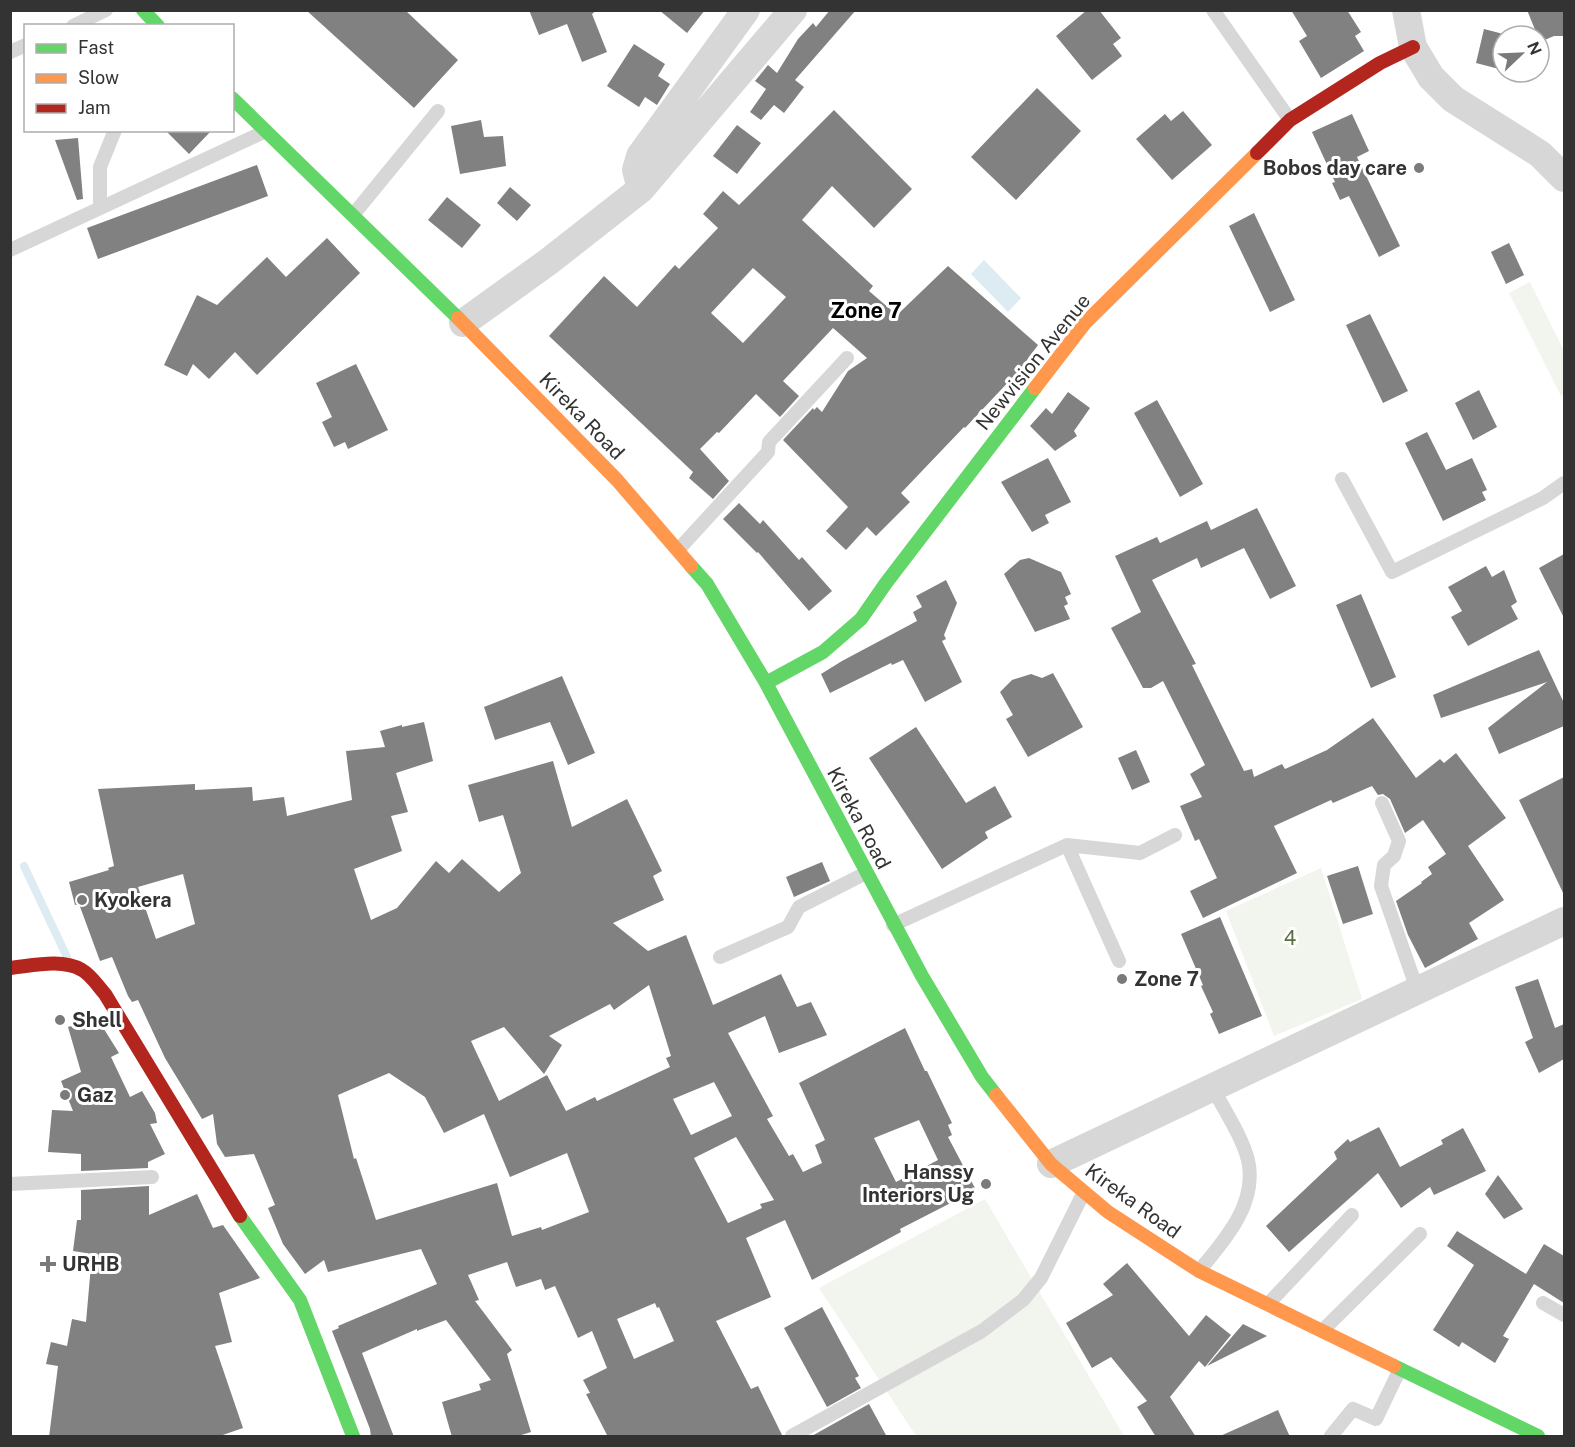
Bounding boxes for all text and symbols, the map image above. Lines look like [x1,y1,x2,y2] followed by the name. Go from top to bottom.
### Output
[24,24,234,132] legend
[1491,24,1551,84] north arrow
[78,37,114,58] text: Fast
[1523,39,1546,58] text: N
[78,67,119,88] text: Slow
[78,97,111,118] text: Jam
[1263,156,1407,180] place label: Bobos day care
[1412,161,1426,175] marker: Bobos day care
[971,289,1095,435] street label: Newvision Avenue
[830,297,902,323] district label: Zone 7
[534,367,630,465] street label: Kireka Road
[822,763,896,873] street label: Kireka Road
[94,888,172,912] place label: Kyokera
[75,893,89,907] marker: Kyokera
[1284,926,1296,950] park label: 4
[1134,967,1199,991] place label: Zone 7
[1115,972,1129,986] marker: Zone 7
[72,1008,122,1032] place label: Shell
[53,1013,67,1027] marker: Shell
[77,1083,113,1107] place label: Gaz
[58,1088,72,1102] marker: Gaz
[1081,1158,1185,1244] street label: Kireka Road
[862,1160,974,1207] place label: Hanssy Interiors Ug
[979,1177,993,1191] marker: Hanssy Interiors Ug
[62,1252,120,1276] place label: URHB
[39,1255,57,1273] marker: URHB

